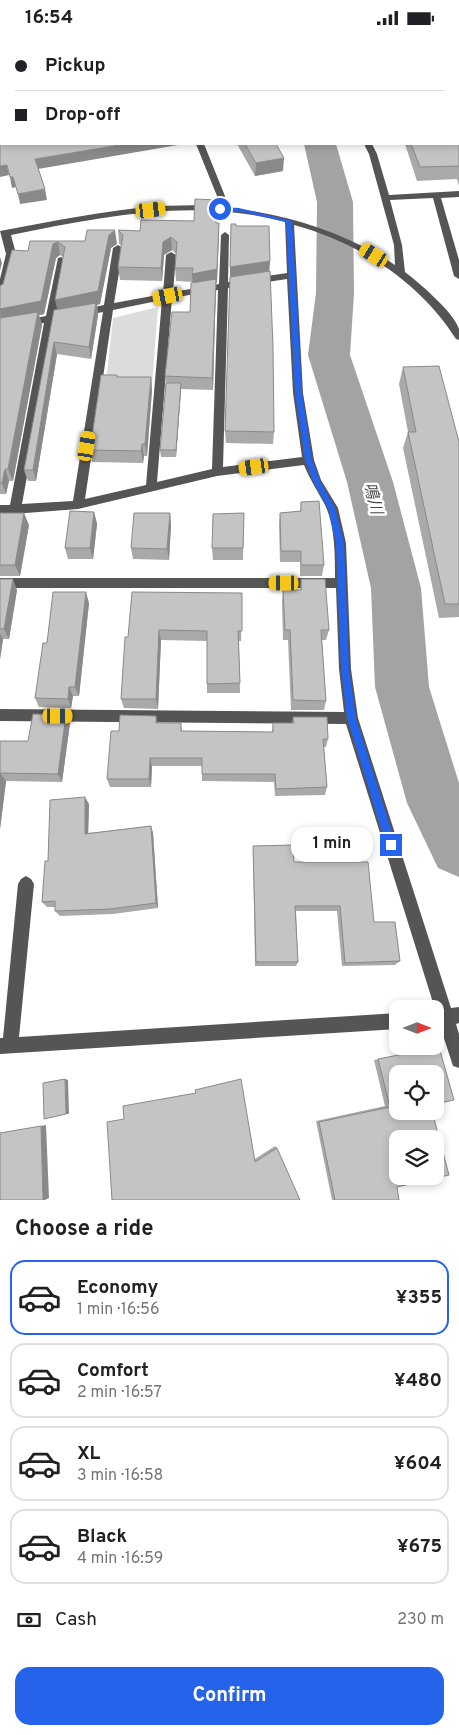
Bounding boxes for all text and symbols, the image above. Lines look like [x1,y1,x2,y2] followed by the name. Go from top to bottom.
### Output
[25,6,73,30] text: 16:54
[45,54,105,78] text: Pickup
[45,103,120,127] text: Drop-off
[209,198,231,220] route start
[135,201,166,219] car
[357,241,390,269] car
[151,286,184,306] car
[77,430,96,462] car
[238,457,269,477] car
[358,481,386,518] water label: 鳴川
[269,576,299,591] car
[43,709,73,724] car
[291,827,374,863] callout: 1 min
[313,834,351,854] text: 1 min
[380,834,402,856] route end
[389,1000,444,1055] north arrow
[389,1000,444,1185] map controls
[389,1065,444,1120] button: locate
[389,1130,444,1185] button: layers
[15,1216,153,1243] text: Choose a ride
[17,1275,62,1320] icon: car
[77,1276,158,1300] text: Economy
[396,1286,442,1310] text: ¥355
[77,1300,159,1320] text: 1 min · 16:56
[17,1358,62,1403] icon: car
[77,1359,149,1383] text: Comfort
[394,1369,442,1393] text: ¥480
[77,1383,162,1403] text: 2 min · 16:57
[17,1441,62,1486] icon: car
[77,1442,100,1466] text: XL
[394,1452,442,1476] text: ¥604
[77,1466,163,1486] text: 3 min · 16:58
[17,1524,62,1569] icon: car
[77,1525,127,1549] text: Black
[397,1535,442,1559] text: ¥675
[77,1549,163,1569] text: 4 min · 16:59
[15,1606,43,1634] icon: cash
[55,1608,97,1632] text: Cash
[397,1610,444,1630] text: 230 m
[15,1667,444,1725] button: Confirm

